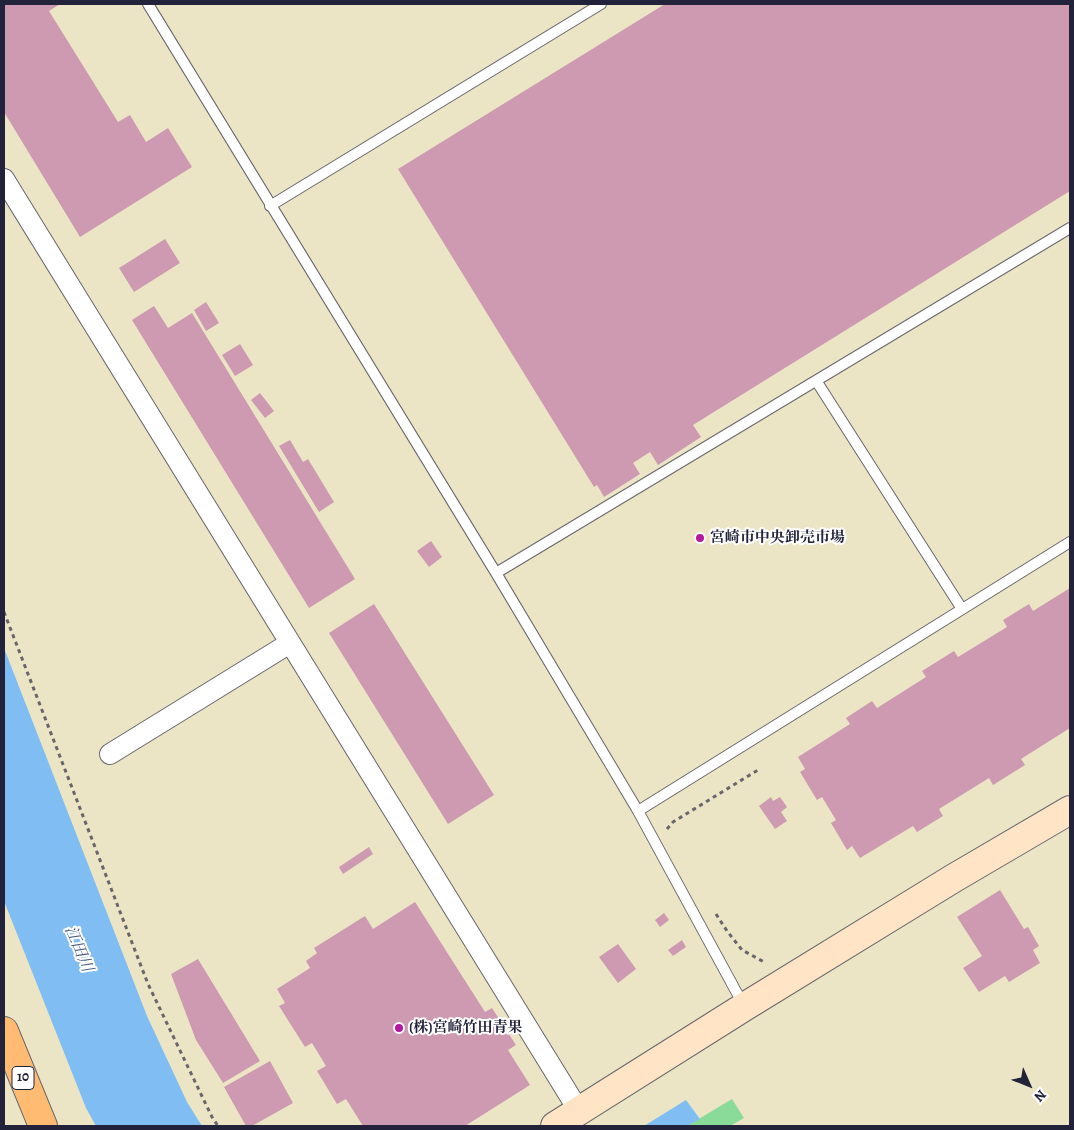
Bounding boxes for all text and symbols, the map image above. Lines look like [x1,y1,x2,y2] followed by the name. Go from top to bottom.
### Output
[710,529,845,547] place label: 宮崎市中央卸売市場
[694,532,706,544] marker: 宮崎市中央卸売市場
[60,923,96,975] water label: 江田川
[409,1019,523,1037] place label: (株)宮崎竹田青果
[393,1022,405,1034] marker: (株)宮崎竹田青果
[1004,1060,1054,1110] north arrow
[12,1066,34,1090] road number: 10
[1030,1085,1051,1106] text: N

